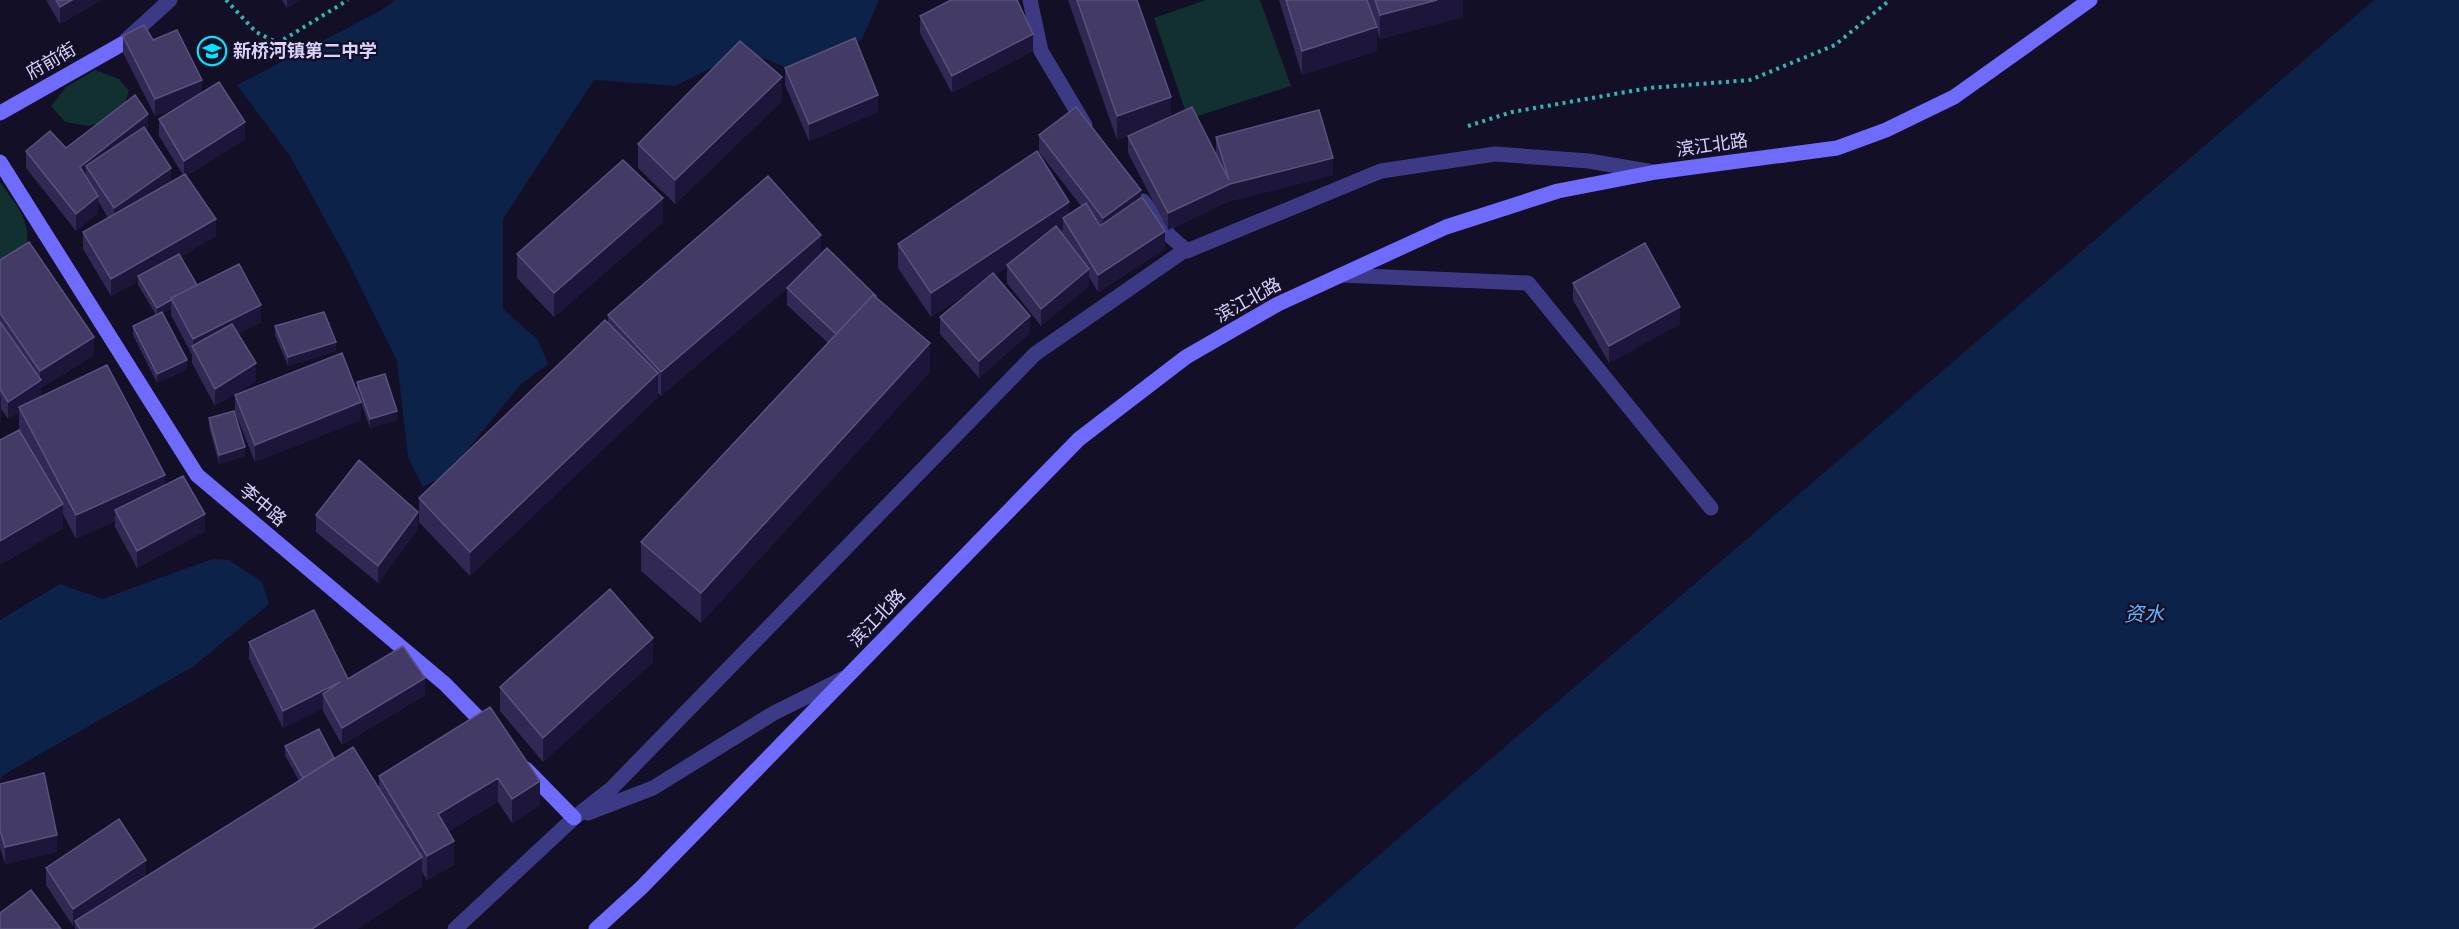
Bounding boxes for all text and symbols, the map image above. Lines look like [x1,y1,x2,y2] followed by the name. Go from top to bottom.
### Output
[196,35,228,67] school or university icon: 新桥河镇第二中学
[22,38,79,83] street label: 府前街
[233,40,377,61] place label: 新桥河镇第二中学
[1675,129,1749,160] street label: 滨江北路
[1211,273,1284,326] street label: 滨江北路
[236,479,291,530] street label: 李中路
[844,584,909,651] street label: 滨江北路
[2124,602,2165,626] water label: 资水

